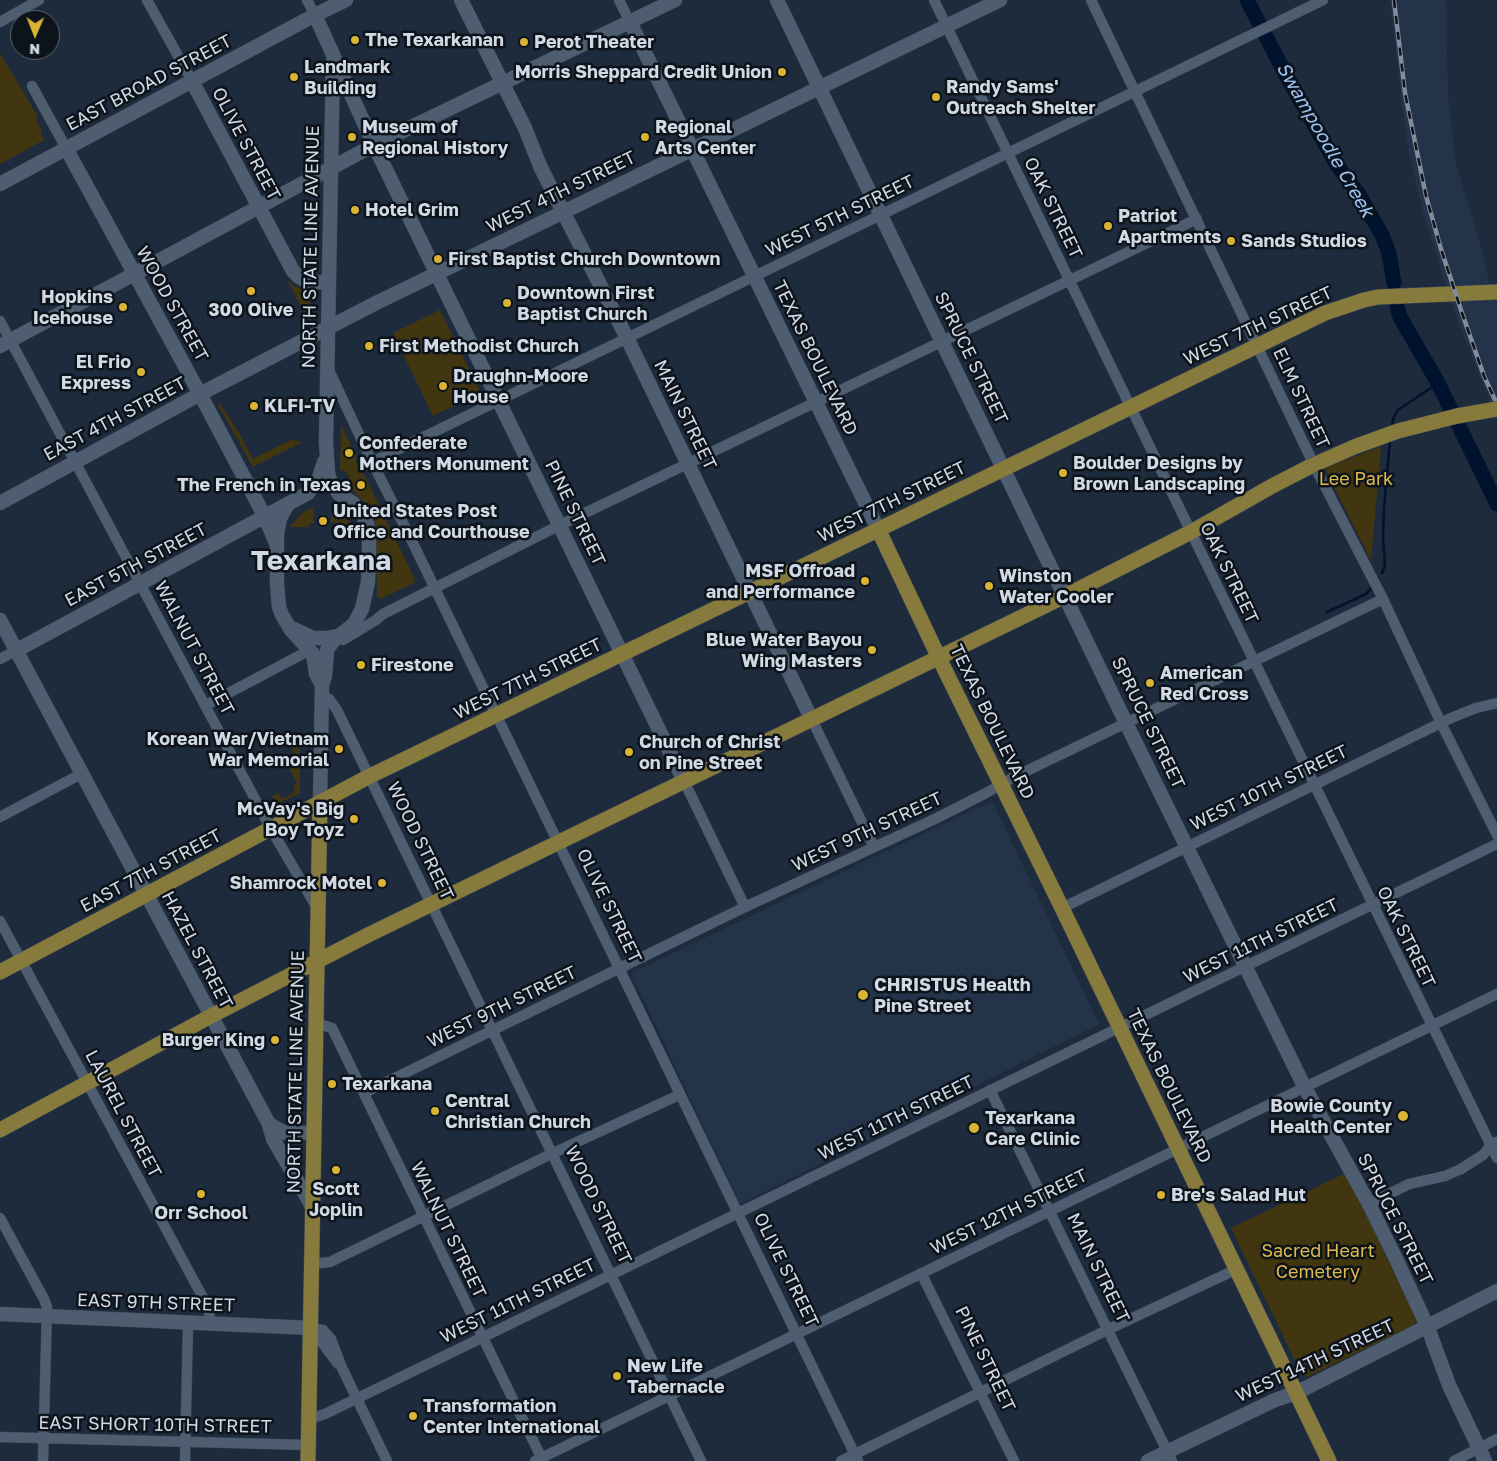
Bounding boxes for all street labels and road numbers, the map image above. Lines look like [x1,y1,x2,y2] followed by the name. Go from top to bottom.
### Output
[63,30,235,136] street label: EAST BROAD STREET
[207,84,285,204] street label: OLIVE STREET
[298,125,324,369] street label: NORTH STATE LINE AVENUE
[483,146,639,238] street label: WEST 4TH STREET
[1019,154,1087,262] street label: OAK STREET
[762,171,918,261] street label: WEST 5TH STREET
[131,242,213,366] street label: WOOD STREET
[768,277,862,439] street label: TEXAS BOULEVARD
[1180,282,1336,370] street label: WEST 7TH STREET
[930,288,1012,428] street label: SPRUCE STREET
[1268,344,1334,452] street label: ELM STREET
[649,357,721,473] street label: MAIN STREET
[40,372,190,466] street label: EAST 4TH STREET
[540,457,610,569] street label: PINE STREET
[814,457,970,547] street label: WEST 7TH STREET
[61,518,211,612] street label: EAST 5TH STREET
[1195,519,1263,627] street label: OAK STREET
[149,577,239,719] street label: WALNUT STREET
[450,634,606,724] street label: WEST 7TH STREET
[945,641,1039,803] street label: TEXAS BOULEVARD
[1107,653,1189,793] street label: SPRUCE STREET
[1187,740,1351,836] street label: WEST 10TH STREET
[382,778,458,904] street label: WOOD STREET
[788,788,946,876] street label: WEST 9TH STREET
[77,825,225,917] street label: EAST 7TH STREET
[572,845,646,967] street label: OLIVE STREET
[1372,883,1440,991] street label: OAK STREET
[157,887,237,1013] street label: HAZEL STREET
[1180,894,1342,988] street label: WEST 11TH STREET
[283,950,309,1194] street label: NORTH STATE LINE AVENUE
[424,961,580,1053] street label: WEST 9TH STREET
[1122,1005,1216,1167] street label: TEXAS BOULEVARD
[80,1046,166,1182] street label: LAUREL STREET
[815,1071,977,1165] street label: WEST 11TH STREET
[560,1142,636,1268] street label: WOOD STREET
[1353,1150,1437,1288] street label: SPRUCE STREET
[406,1158,490,1302] street label: WALNUT STREET
[927,1165,1091,1259] street label: WEST 12TH STREET
[749,1209,823,1331] street label: OLIVE STREET
[1062,1210,1134,1326] street label: MAIN STREET
[437,1254,599,1348] street label: WEST 11TH STREET
[77,1289,235,1317] street label: EAST 9TH STREET
[950,1303,1020,1415] street label: PINE STREET
[1232,1315,1398,1407] street label: WEST 14TH STREET
[38,1412,272,1438] street label: EAST SHORT 10TH STREET

